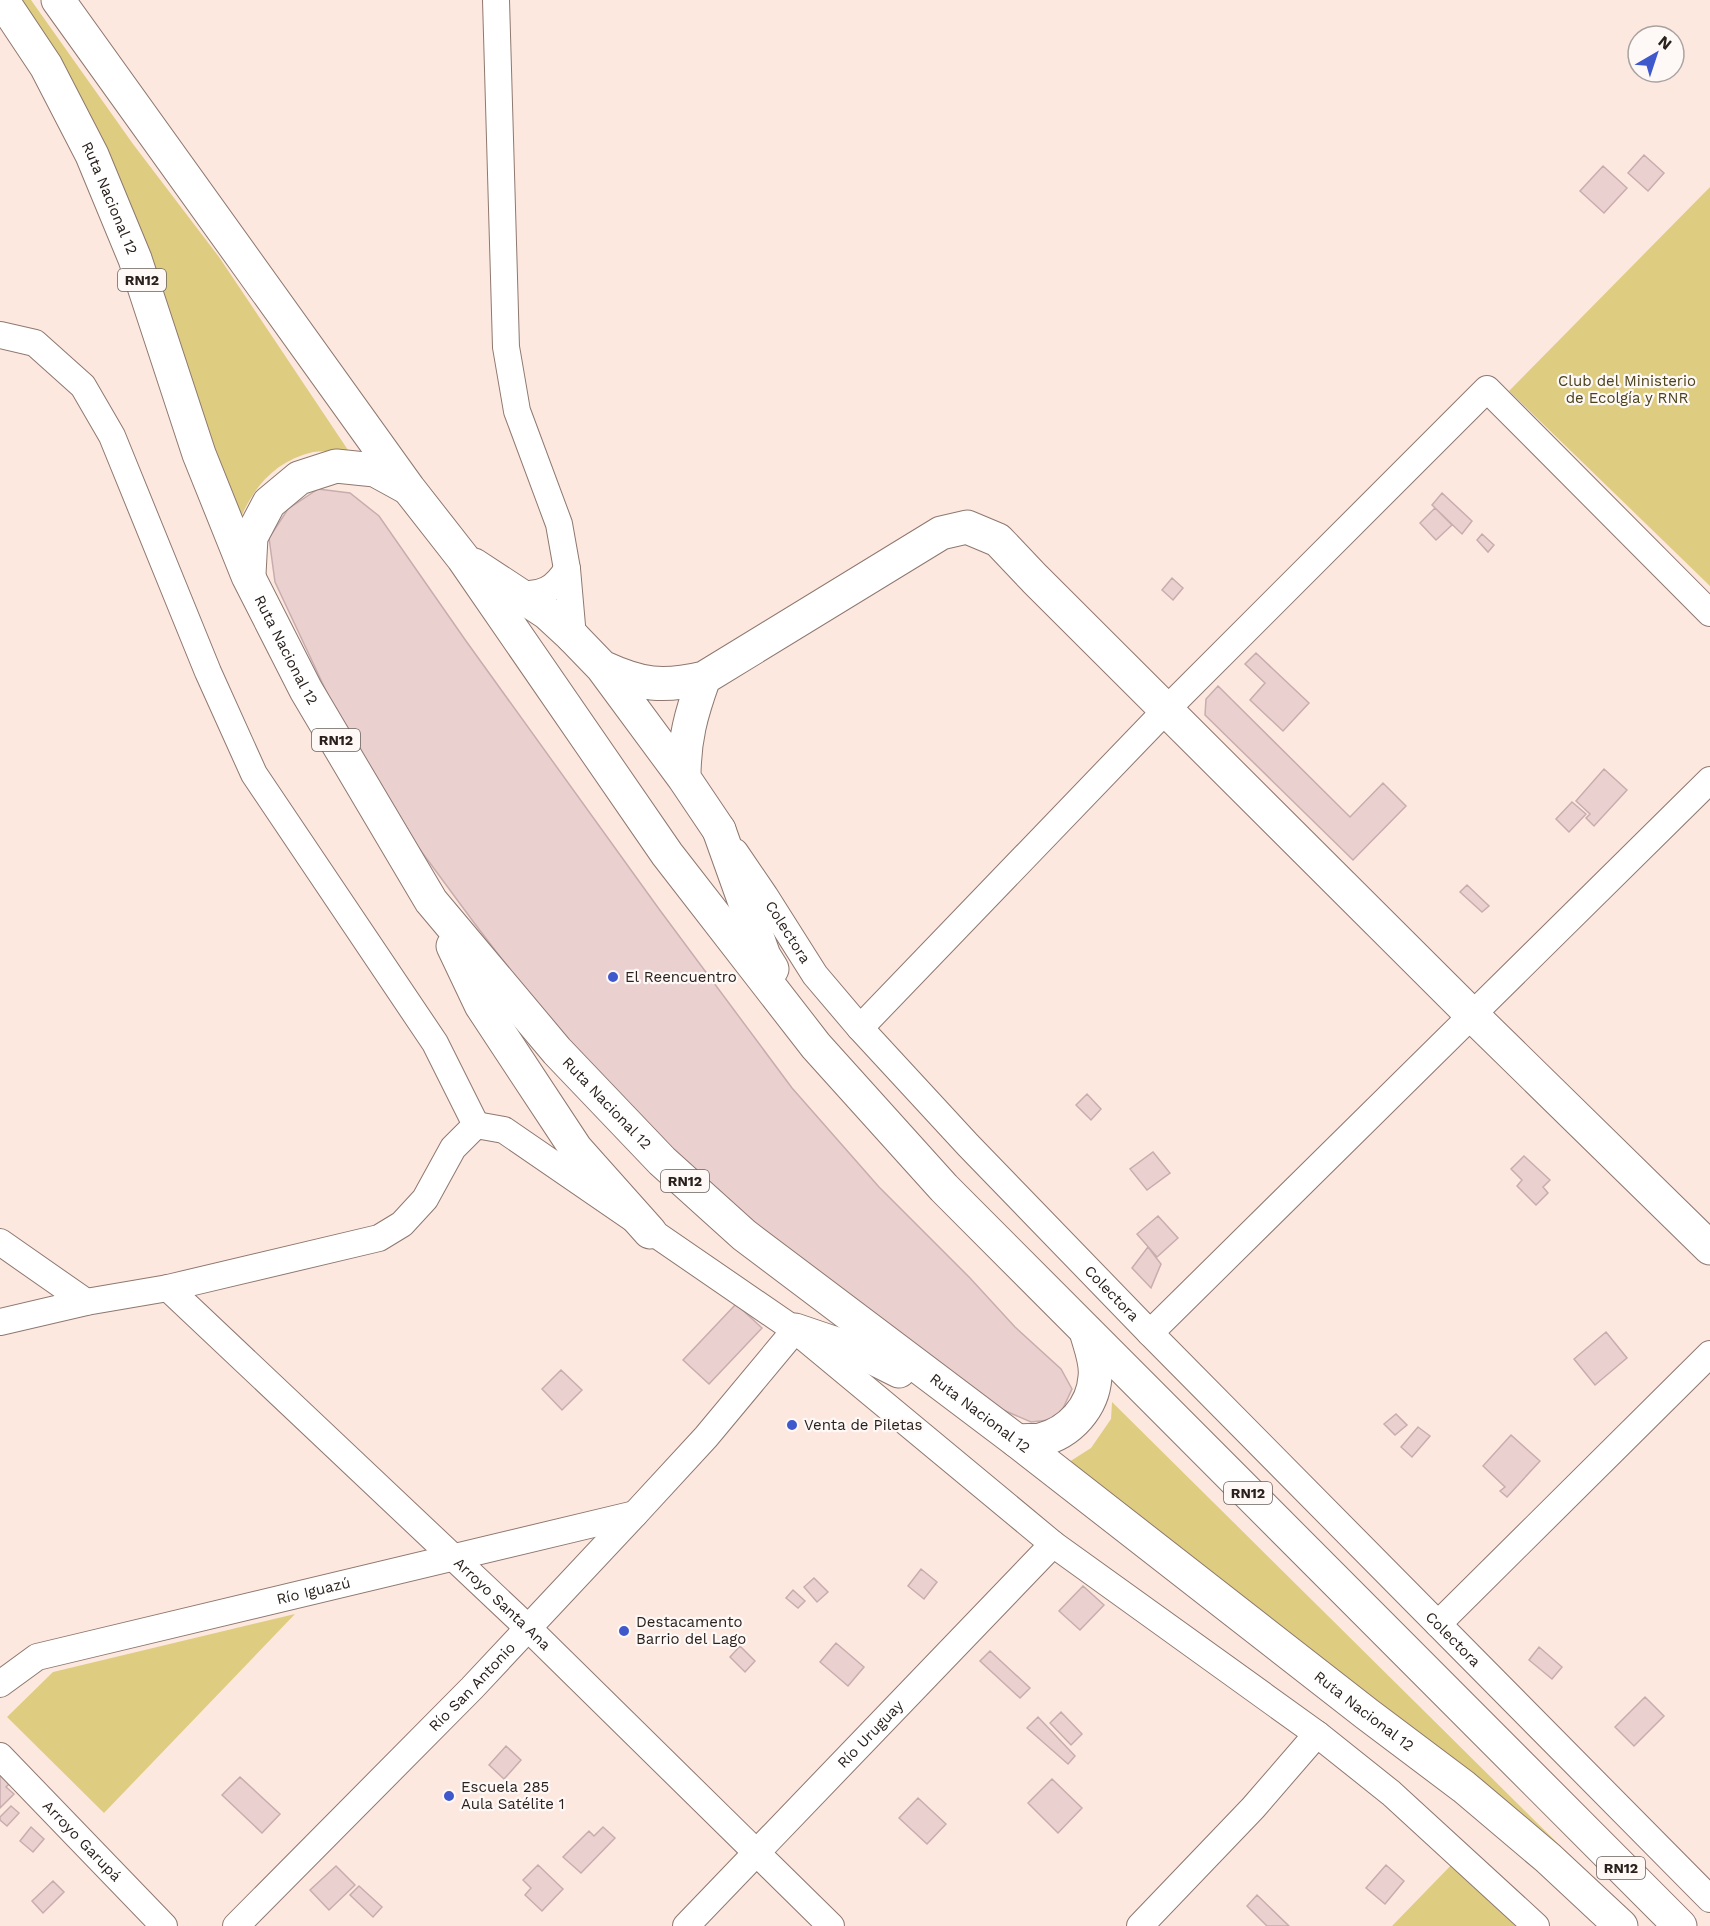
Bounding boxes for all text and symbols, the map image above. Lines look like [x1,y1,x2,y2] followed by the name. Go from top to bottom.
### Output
[1626,24,1686,84] north arrow
[1655,32,1676,54] text: N
[78,139,141,257] street label: Ruta Nacional 12
[118,269,166,291] road number: RN12
[1558,372,1696,407] park label: Club del Ministerio de Ecolgía y RNR
[250,592,322,708] street label: Ruta Nacional 12
[312,729,360,751] road number: RN12
[761,897,815,967] street label: Colectora
[625,968,737,986] place label: El Reencuentro
[606,970,620,984] marker: El Reencuentro
[559,1053,655,1153] street label: Ruta Nacional 12
[661,1170,709,1192] road number: RN12
[1081,1262,1143,1325] street label: Colectora
[926,1370,1034,1457] street label: Ruta Nacional 12
[804,1416,923,1434] place label: Venta de Piletas
[785,1418,799,1432] marker: Venta de Piletas
[1224,1482,1272,1504] road number: RN12
[450,1554,555,1654] street label: Arroyo Santa Ana
[275,1573,352,1608] street label: Río Iguazú
[1422,1608,1485,1671] street label: Colectora
[636,1613,746,1648] place label: Destacamento Barrio del Lago
[617,1624,631,1638] marker: Destacamento Barrio del Lago
[425,1639,519,1735] street label: Río San Antonio
[1311,1667,1417,1755] street label: Ruta Nacional 12
[834,1696,907,1772] street label: Río Uruguay
[461,1778,565,1813] place label: Escuela 285 Aula Satélite 1
[442,1789,456,1803] marker: Escuela 285 Aula Satélite 1
[39,1797,125,1885] street label: Arroyo Garupá
[1597,1857,1645,1879] road number: RN12

